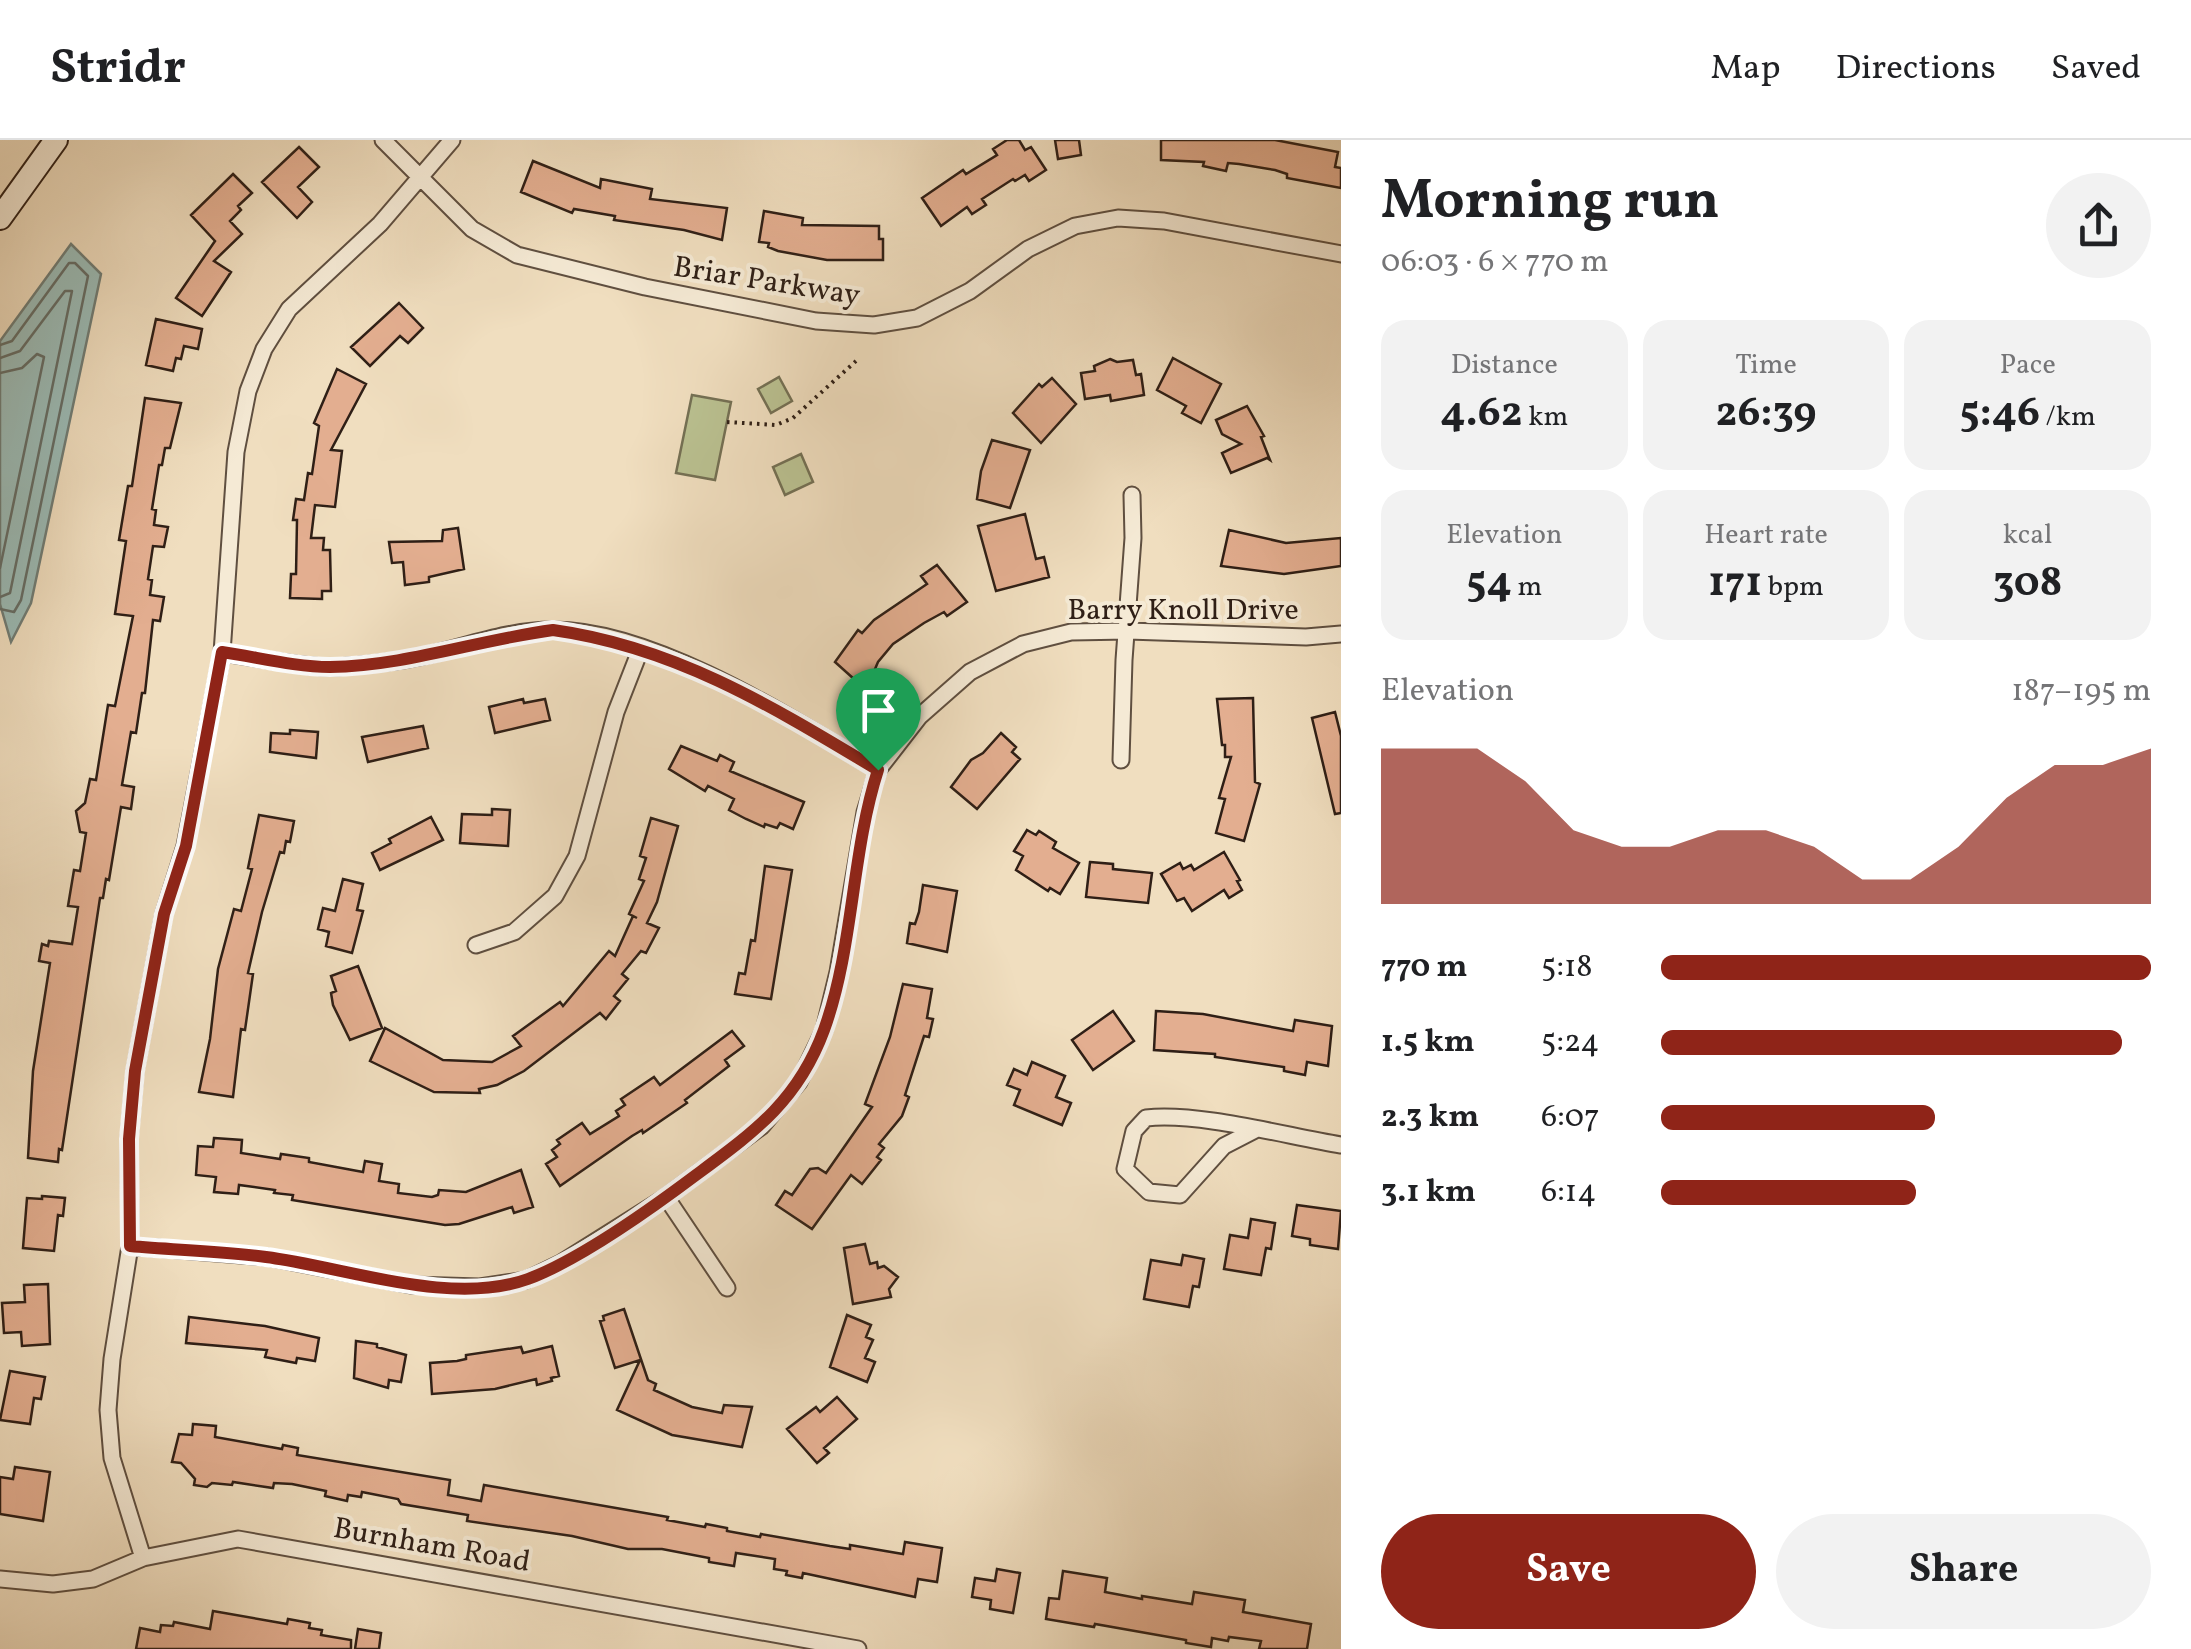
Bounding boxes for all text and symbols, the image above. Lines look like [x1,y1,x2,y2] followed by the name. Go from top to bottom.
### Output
[50,36,186,103] text: Stridr
[1710,45,1781,93] text: Map
[1836,45,1996,93] text: Directions
[2051,45,2141,93] text: Saved
[1381,165,1720,241] text: Morning run
[2046,173,2151,278] button: share
[1381,241,1609,285] text: 06:03 · 6 × 770 m
[670,246,863,317] street label: Briar Parkway
[1451,346,1558,385] text: Distance
[1735,346,1797,385] text: Time
[2000,346,2056,385] text: Pace
[1440,385,1523,444] text: 4.62
[1716,385,1816,444] text: 26:39
[1960,385,2040,444] text: 5:46
[1523,398,1568,437] text: km
[2040,398,2096,437] text: /km
[1446,516,1563,555] text: Elevation
[1704,516,1828,555] text: Heart rate
[2003,516,2053,555] text: kcal
[1466,555,1512,614] text: 54
[1708,555,1762,614] text: 171
[1993,555,2062,614] text: 308
[1512,568,1542,607] text: m
[1762,568,1824,607] text: bpm
[1067,590,1299,632] street label: Barry Knoll Drive
[836,668,921,771] pin
[1381,670,1514,714] text: Elevation
[2011,670,2151,714] text: 187–195 m
[851,683,906,738] icon: arrive
[1381,946,1468,990] text: 770 m
[1541,946,1593,990] text: 5:18
[1381,1021,1475,1065] text: 1.5 km
[1541,1021,1599,1065] text: 5:24
[1381,1096,1479,1140] text: 2.3 km
[1541,1096,1600,1140] text: 6:07
[1381,1171,1476,1215] text: 3.1 km
[1541,1171,1596,1215] text: 6:14
[330,1508,533,1584] street label: Burnham Road
[1381,1514,1756,1629] button: Save
[1776,1514,2151,1629] button: Share

